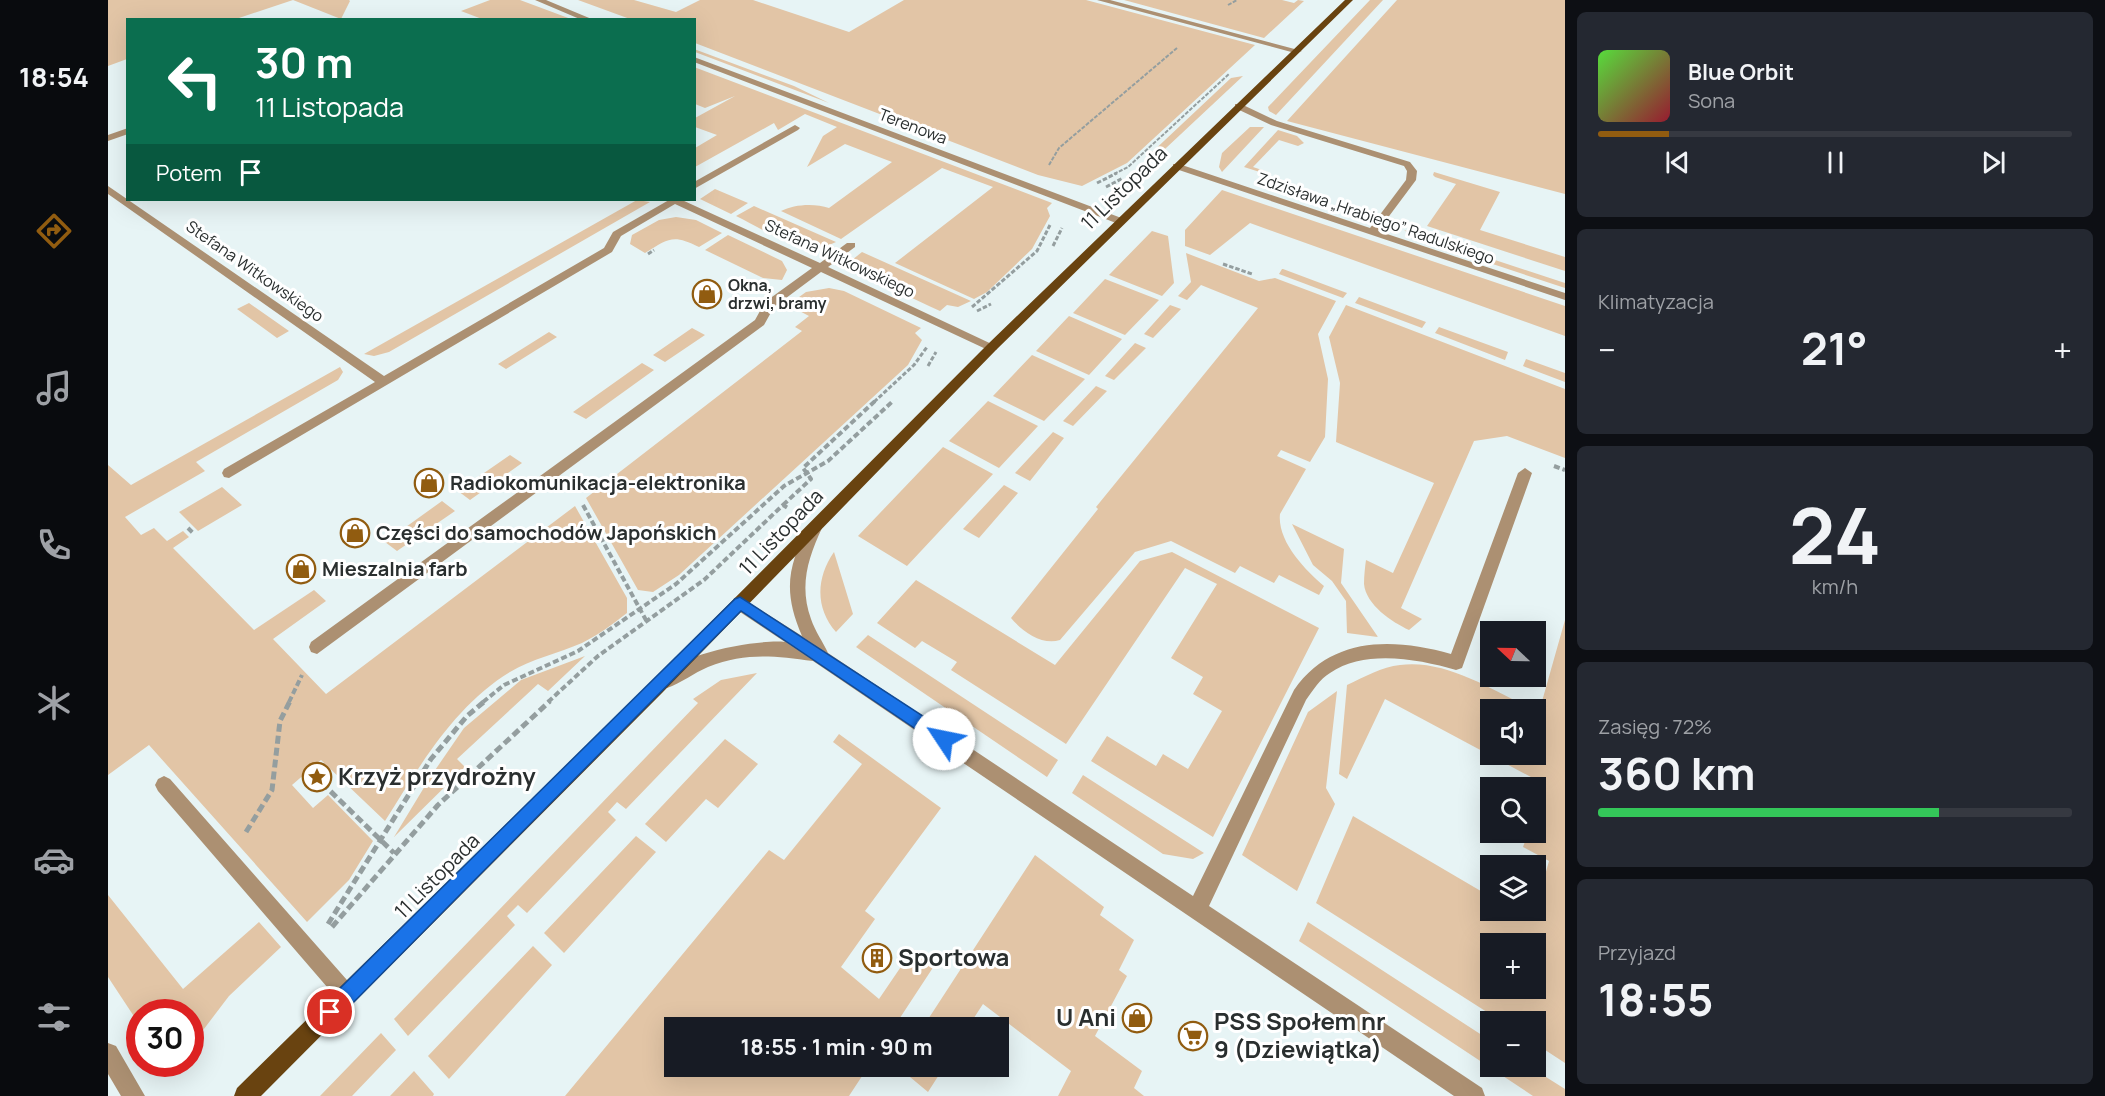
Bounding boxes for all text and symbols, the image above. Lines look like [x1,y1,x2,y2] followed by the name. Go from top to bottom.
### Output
[255,33,353,91] text: 30 m
[156,42,234,120] icon: left
[1688,57,1794,87] text: Blue Orbit
[19,58,89,95] text: 18:54
[1688,87,1735,114] text: Sona
[255,88,404,125] text: 11 Listopada
[876,103,950,149] street label: Terenowa
[1075,140,1173,236] street label: 11 Listopada
[1661,146,1694,179] icon: previous
[1819,146,1852,179] icon: pause
[1977,146,2010,179] icon: next
[234,156,267,189] icon: arrive
[156,158,222,188] text: Potem
[1254,167,1498,269] street label: Zdzisława „Hrabiego” Radulskiego
[33,210,75,252] icon: directions
[761,214,919,302] street label: Stefana Witkowskiego
[182,215,328,327] street label: Stefana Witkowskiego
[728,274,826,314] place label: Okna, drzwi, bramy
[691,278,723,310] shop icon: Okna, drzwi, bramy
[1598,288,1714,315] text: Klimatyzacja
[1801,317,1868,379] text: 21°
[1598,327,1616,372] text: −
[2053,327,2072,372] text: +
[33,367,75,409] icon: music
[413,467,445,499] shop icon: Radiokomunikacja-elektronika
[450,469,746,496] place label: Radiokomunikacja-elektronika
[1789,481,1881,587] text: 24
[733,483,829,581] street label: 11 Listopada
[339,517,371,549] shop icon: Części do samochodów Japońskich
[376,519,716,546] place label: Części do samochodów Japońskich
[33,524,75,566] icon: phone
[285,553,317,585] shop icon: Mieszalnia farb
[322,555,468,582] place label: Mieszalnia farb
[1812,573,1858,600] text: km/h
[1480,621,1546,687] north arrow
[1480,621,1546,1077] map controls
[33,682,75,724] icon: climate
[1480,699,1546,765] button: sound
[912,707,976,771] position arrow
[1598,713,1712,740] text: Zasięg · 72%
[1598,742,1755,804] text: 360 km
[338,759,536,792] place label: Krzyż przydrożny
[301,761,333,793] place icon: Krzyż przydrożny
[1480,777,1546,843] button: search
[388,827,485,924] street label: 11 Listopada
[33,839,75,881] icon: car
[1480,855,1546,921] button: layers
[1480,933,1546,999] button: +
[1598,939,1676,966] text: Przyjazd
[898,940,1009,973] place label: Sportowa
[861,942,893,974] building icon: Sportowa
[1598,968,1713,1030] text: 18:55
[304,986,355,1037] pin
[313,995,346,1028] icon: arrive
[33,996,75,1038] icon: filters
[126,999,204,1077] speed limit sign: 30
[1056,1000,1116,1033] place label: U Ani
[1121,1002,1153,1034] shop icon: U Ani
[1214,1004,1386,1065] place label: PSS Społem nr 9 (Dziewiątka)
[1480,1011,1546,1077] button: −
[1177,1020,1209,1052] supermarket icon: PSS Społem nr 9 (Dziewiątka)
[741,1032,932,1062] text: 18:55 · 1 min · 90 m

